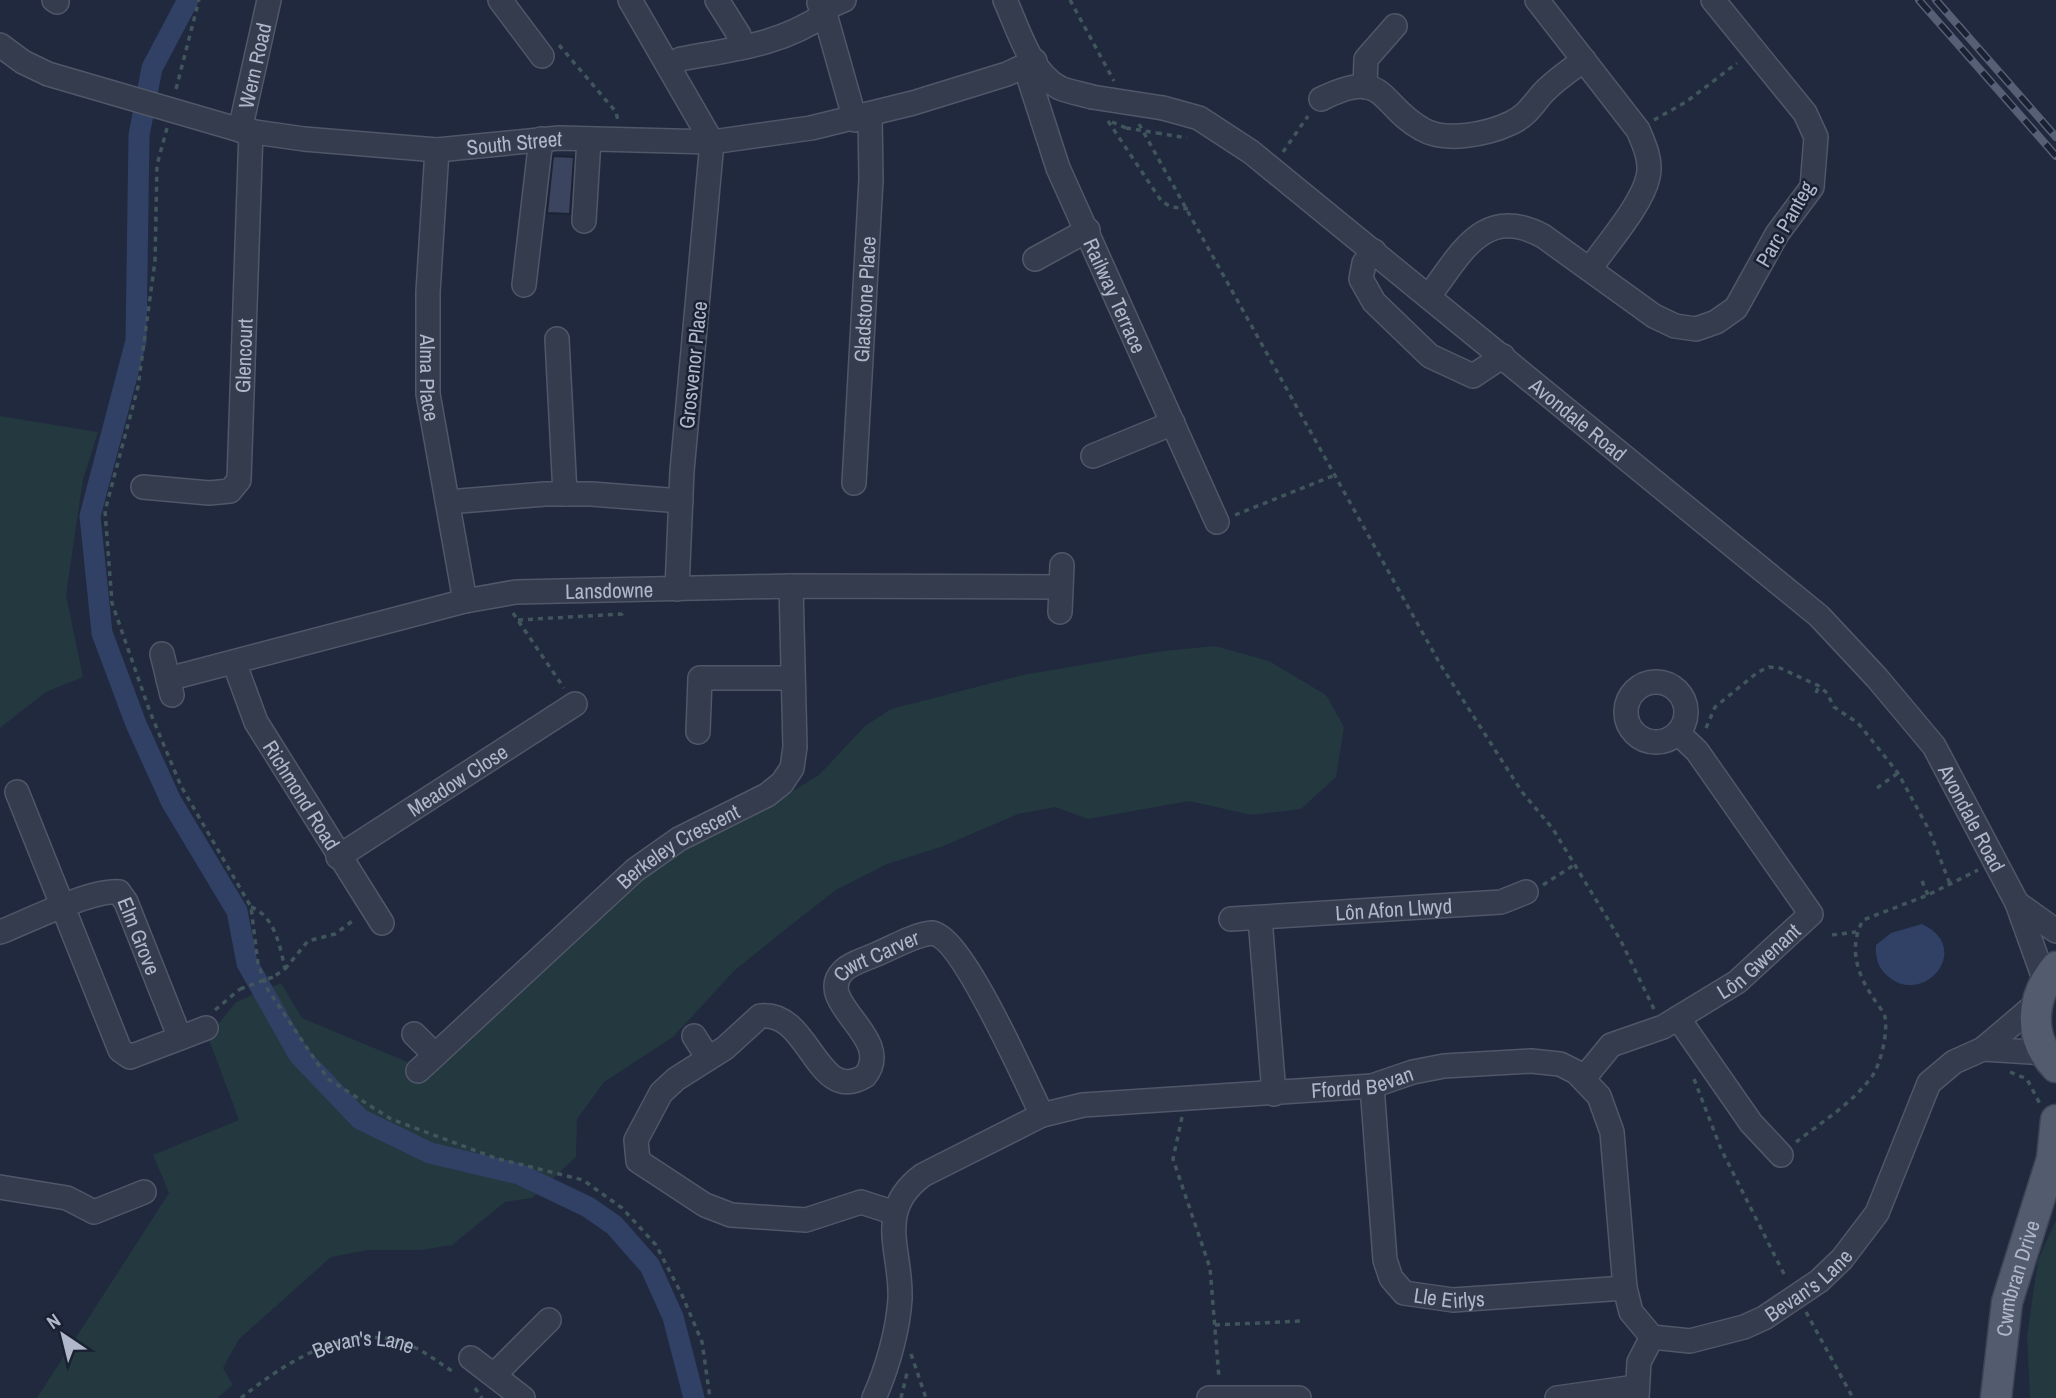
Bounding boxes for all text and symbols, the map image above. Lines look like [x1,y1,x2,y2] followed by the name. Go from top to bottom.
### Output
[231,20,278,111] street label: Wern Road
[465,123,562,162] street label: South Street
[1749,175,1821,272] street label: Parc Panteg
[1077,233,1154,358] street label: Railway Terrace
[846,235,882,363] street label: Gladstone Place
[672,300,714,430] street label: Grosvenor Place
[228,318,259,393] street label: Glencourt
[414,333,447,423] street label: Alma Place
[1523,370,1633,468] street label: Avondale Road
[565,575,653,605] street label: Lansdowne
[256,735,347,855] street label: Richmond Road
[402,737,513,823] street label: Meadow Close
[1931,758,2012,877] street label: Avondale Road
[610,797,745,895] street label: Berkeley Crescent
[1334,891,1453,927] street label: Lôn Afon Llwyd
[111,893,168,979] street label: Elm Grove
[1711,916,1807,1006] street label: Lôn Gwenant
[826,922,923,987] street label: Cwrt Carver
[1310,1059,1417,1104] street label: Ffordd Bevan
[1989,1216,2046,1338] street label: Cwmbran Drive
[1759,1243,1859,1328] street label: Bevan's Lane
[1412,1280,1486,1314] street label: Lle Eirlys
[28,1300,98,1370] north arrow
[41,1307,65,1335] text: N
[308,1323,419,1365] street label: Bevan's Lane

